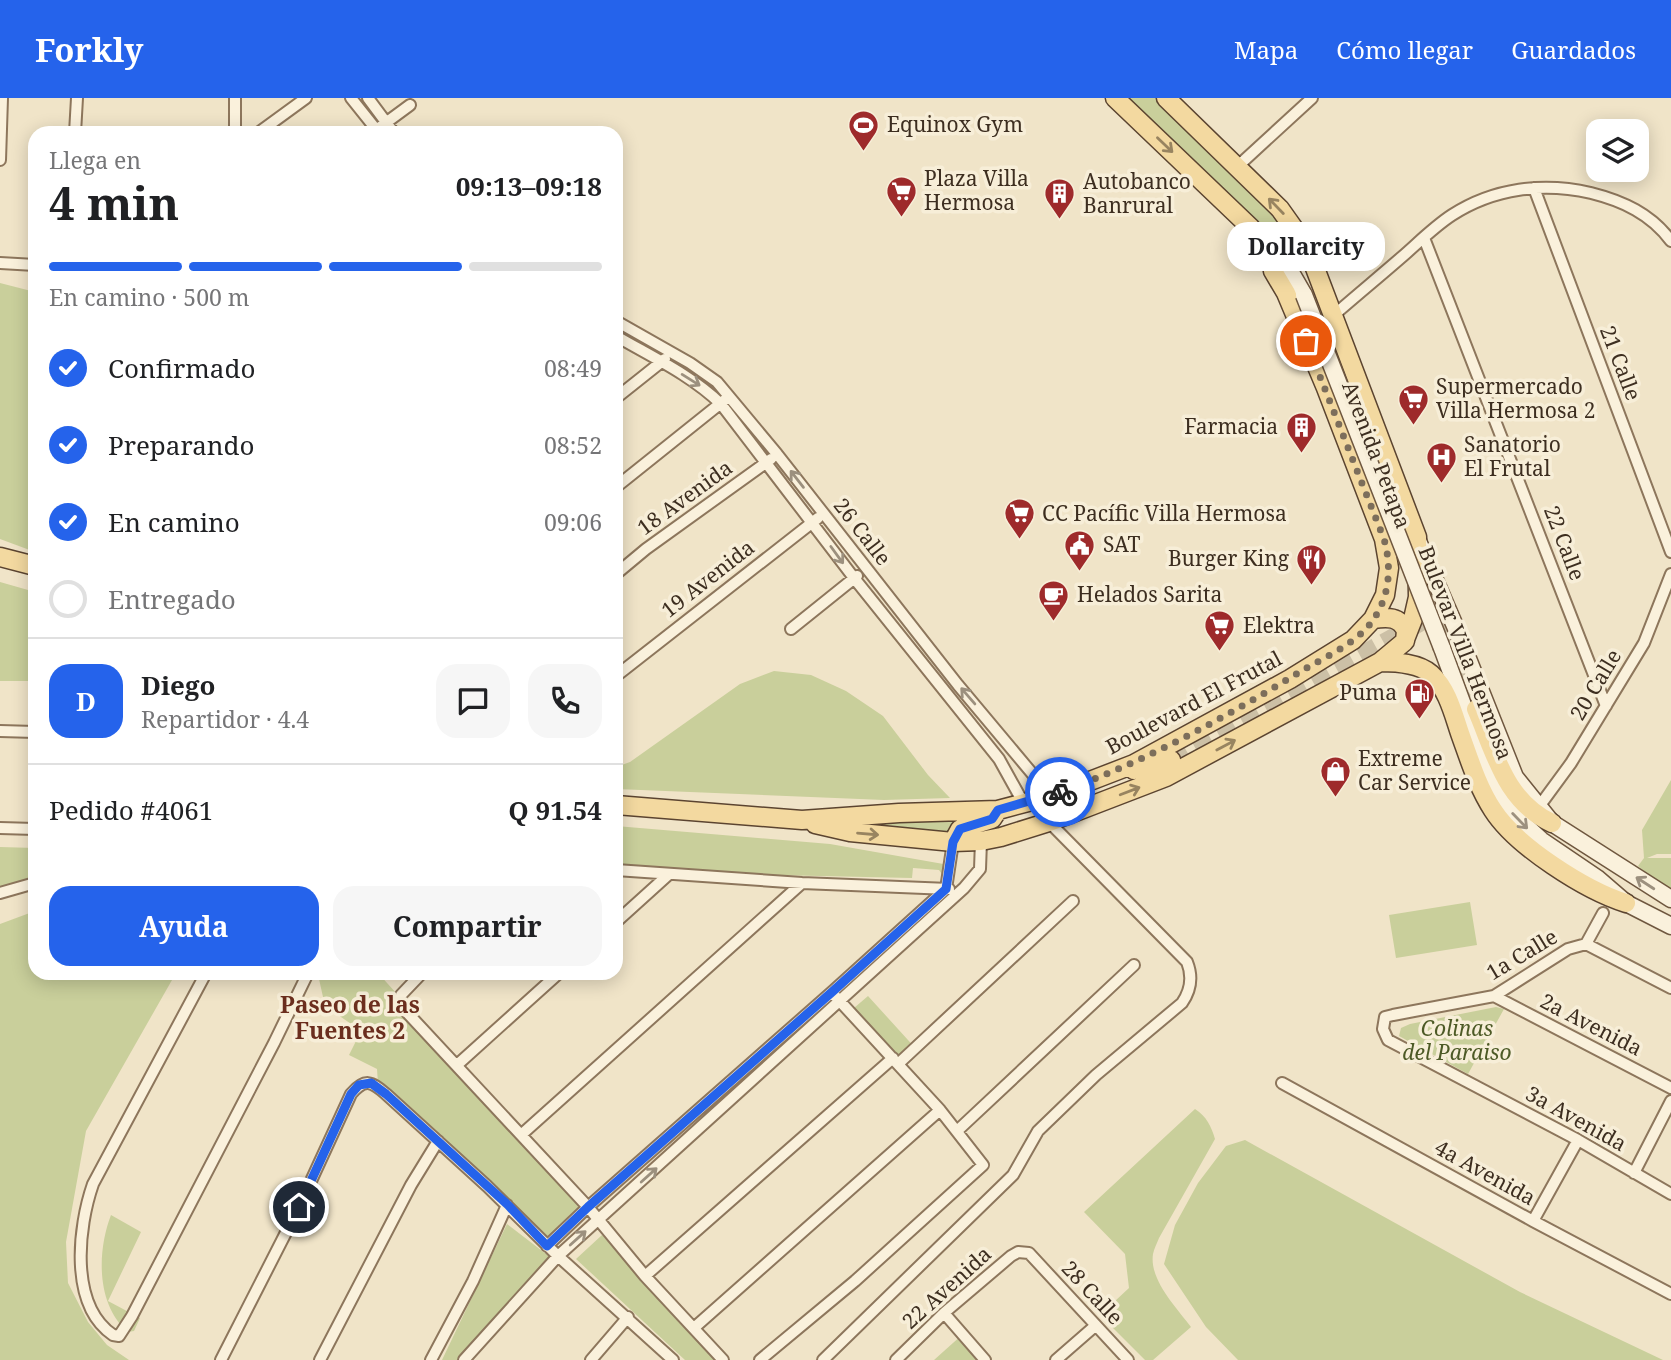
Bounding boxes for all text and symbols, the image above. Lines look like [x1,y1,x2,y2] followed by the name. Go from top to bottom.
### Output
[35,27,143,72] text: Forkly
[1234,33,1298,66] text: Mapa
[1336,33,1473,66] text: Cómo llegar
[1511,33,1636,66] text: Guardados
[847,108,881,152] sports icon: Equinox Gym
[887,110,1023,138] place label: Equinox Gym
[1586,119,1649,182] map controls
[1586,119,1649,182] button: layers
[1156,136,1173,153] one-way arrow
[49,144,141,176] text: Llega en
[924,164,1029,216] place label: Plaza Villa Hermosa
[1083,167,1191,219] place label: Autobanco Banrural
[456,168,602,204] text: 09:13–09:18
[49,171,179,233] text: 4 min
[884,174,918,218] supermarket icon: Plaza Villa Hermosa
[1043,177,1077,221] building icon: Autobanco Banrural
[1268,197,1285,214] one-way arrow
[1227,222,1385,271] callout: Dollarcity
[1248,230,1364,262] text: Dollarcity
[49,281,250,313] text: En camino · 500 m
[1276,311,1336,371] pin
[1594,321,1648,404] street label: 21 Calle
[1287,322,1325,360] icon: bag
[49,349,87,387] icon: check
[108,350,255,386] text: Confirmado
[544,352,602,384] text: 08:49
[1436,372,1595,424] place label: Supermercado Villa Hermosa 2
[681,373,701,387] one-way arrow
[1336,377,1418,532] street label: Avenida Petapa
[1396,382,1430,426] supermarket icon: Supermercado Villa Hermosa 2
[1284,410,1318,454] building icon: Farmacia
[1184,412,1278,440] place label: Farmacia
[49,426,87,464] icon: check
[108,427,255,463] text: Preparando
[544,429,602,461] text: 08:52
[1464,430,1561,482] place label: Sanatorio El Frutal
[1424,440,1458,484] hospital icon: Sanatorio El Frutal
[631,453,737,541] street label: 18 Avenida
[789,470,804,489] one-way arrow
[828,492,898,571] street label: 26 Calle
[1002,497,1036,541] supermarket icon: CC Pacífic Villa Hermosa
[1042,499,1287,527] place label: CC Pacífic Villa Hermosa
[1538,501,1592,584] street label: 22 Calle
[49,503,87,541] icon: check
[108,504,240,540] text: En camino
[544,506,602,538] text: 09:06
[1063,528,1097,572] public building icon: SAT
[1103,530,1141,558] place label: SAT
[655,533,760,623] street label: 19 Avenida
[1295,542,1329,586] restaurant icon: Burger King
[1412,542,1520,763] street label: Bulevar Villa Hermosa
[1168,544,1290,572] place label: Burger King
[829,545,844,564] one-way arrow
[1037,578,1071,622] cafe icon: Helados Sarita
[1077,580,1222,608] place label: Helados Sarita
[108,581,236,617] text: Entregado
[1203,609,1237,653] supermarket icon: Elektra
[1243,611,1315,639] place label: Elektra
[1101,644,1287,760] street label: Boulevard El Frutal
[1563,644,1627,725] street label: 20 Calle
[436,664,510,738] button: chat
[528,664,602,738] button: phone
[141,667,216,703] text: Diego
[1403,676,1437,720] fuel station icon: Puma
[1339,678,1397,706] place label: Puma
[76,683,96,719] text: D
[960,687,976,705] one-way arrow
[141,703,309,735] text: Repartidor · 4.4
[1216,738,1236,752] one-way arrow
[1358,744,1471,796] place label: Extreme Car Service
[1318,754,1352,798] shop icon: Extreme Car Service
[1025,757,1095,827] courier
[1041,773,1079,811] icon: bike
[1119,783,1141,796] one-way arrow
[49,792,213,828] text: Pedido #4061
[508,792,602,828] text: Q 91.54
[1512,812,1529,829] one-way arrow
[857,828,879,841] one-way arrow
[1636,875,1655,890] one-way arrow
[49,886,319,966] button: Ayuda
[333,886,602,966] button: Compartir
[1481,922,1562,986] street label: 1a Calle
[1536,986,1647,1062] street label: 2a Avenida
[280,988,420,1046] district label: Paseo de las Fuentes 2
[1402,1014,1512,1066] park label: Colinas del Paraiso
[1521,1079,1632,1157] street label: 3a Avenida
[1430,1133,1541,1211] street label: 4a Avenida
[640,1166,657,1183] one-way arrow
[269,1177,329,1237] pin
[280,1188,318,1226] icon: home
[569,1230,586,1247] one-way arrow
[896,1240,997,1335] street label: 22 Avenida
[1056,1254,1130,1330] street label: 28 Calle

